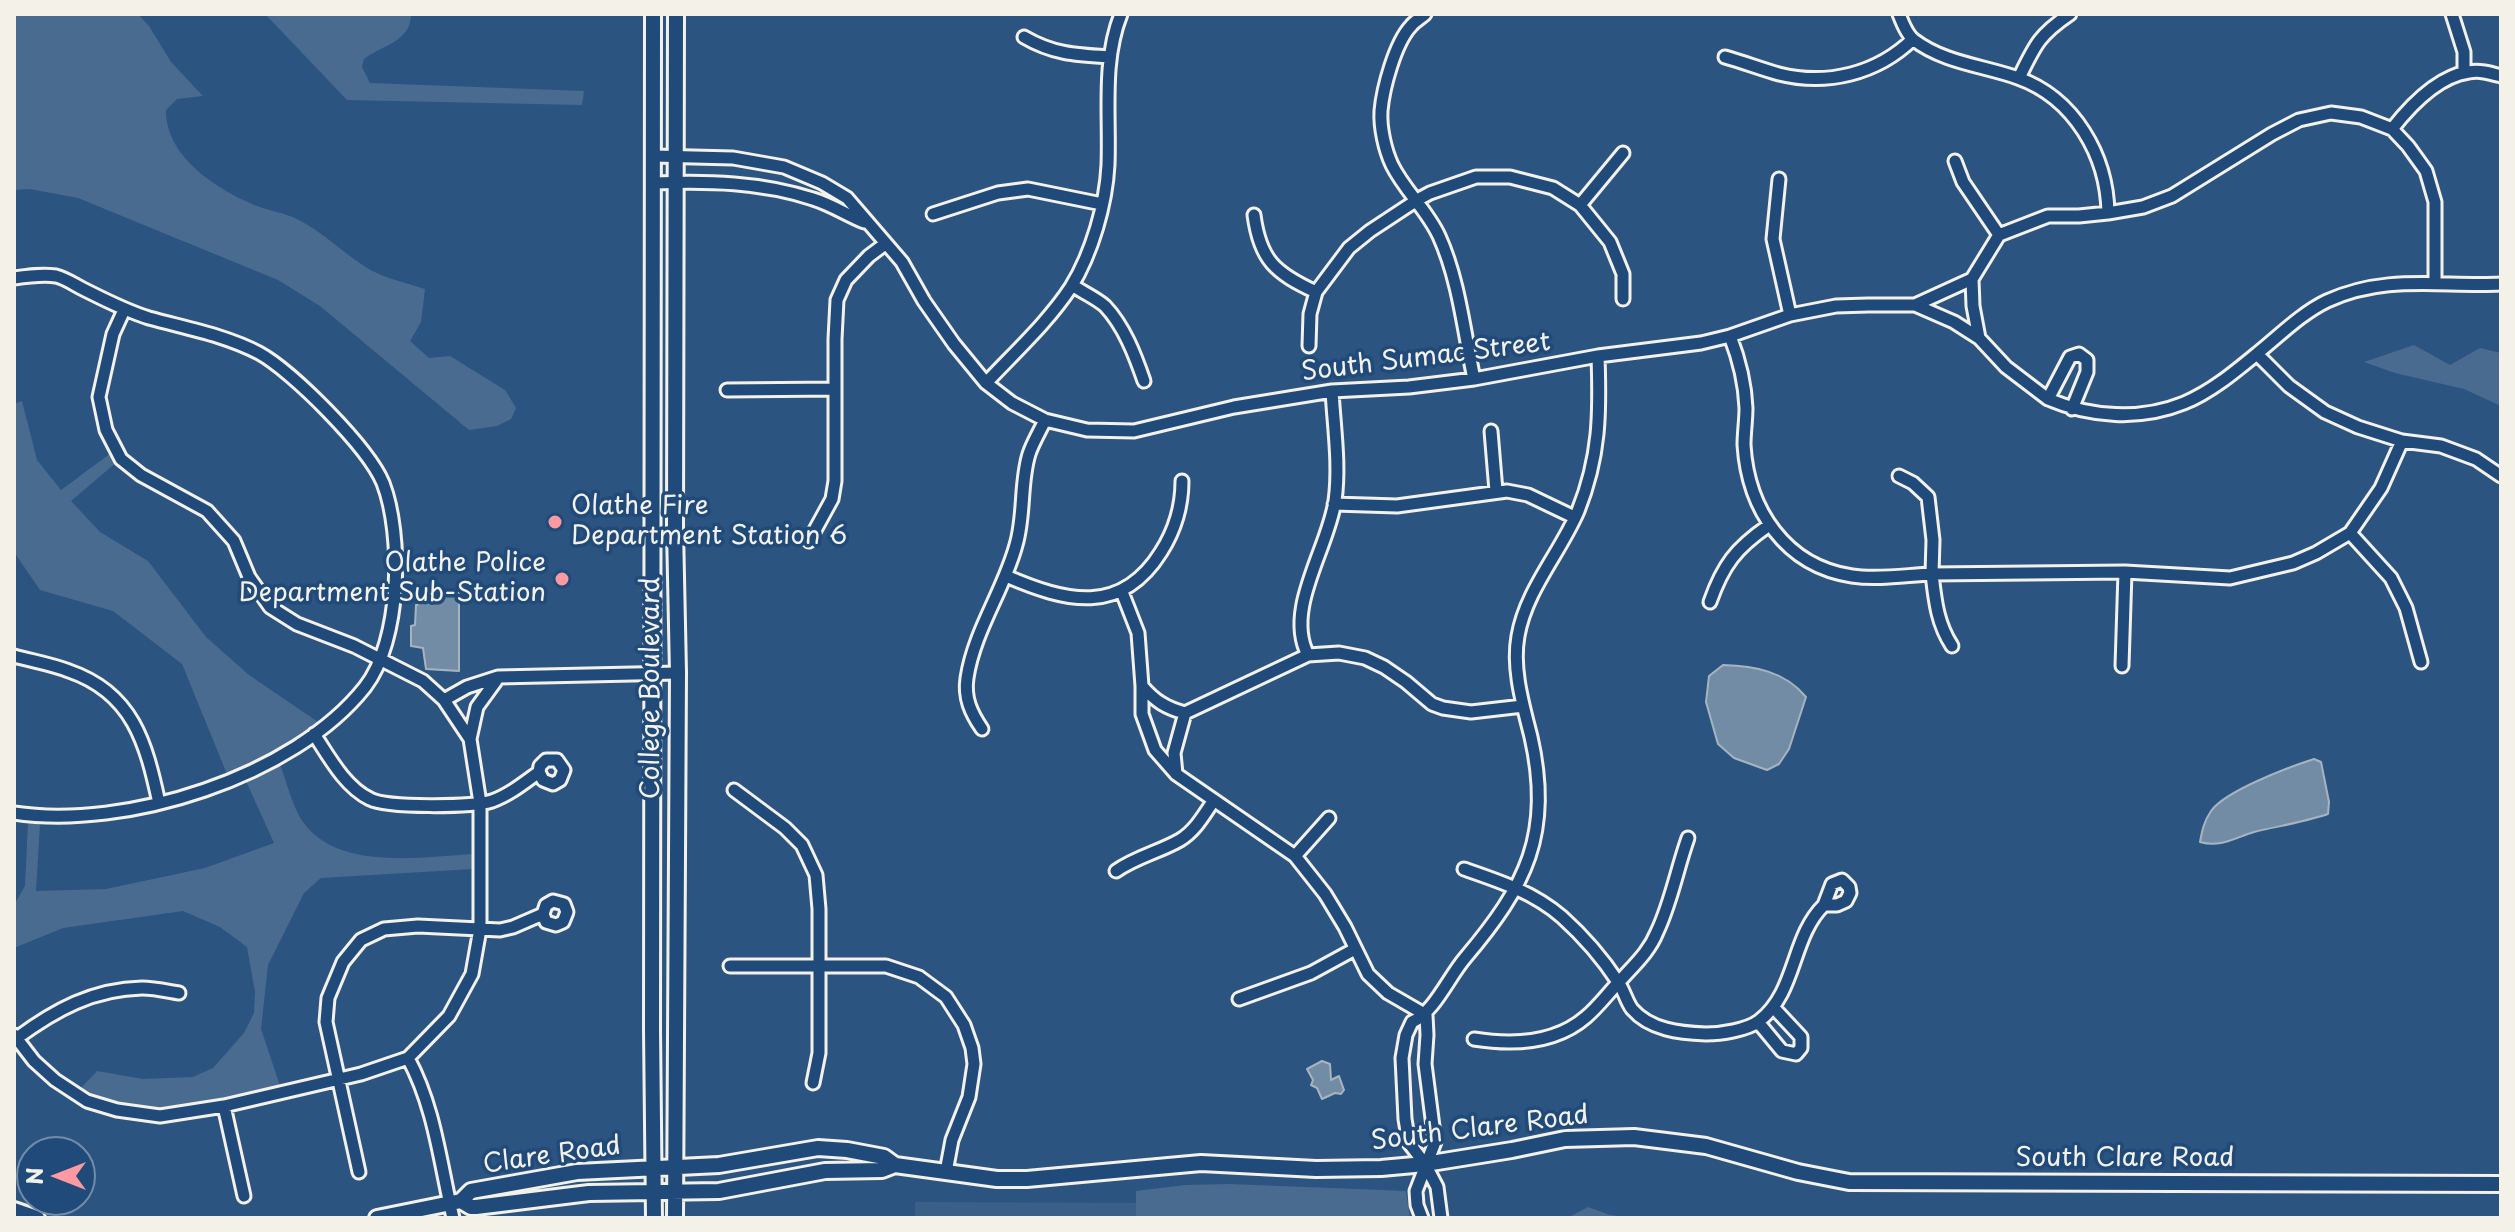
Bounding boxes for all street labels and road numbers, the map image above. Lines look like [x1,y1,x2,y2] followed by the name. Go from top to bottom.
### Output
[1300,327,1552,389] street label: South Sumac Street
[636,577,668,799] street label: College Boulevard
[1369,1100,1591,1158] street label: South Clare Road
[481,1131,623,1181] street label: Clare Road
[2016,1143,2234,1175] street label: South Clare Road

